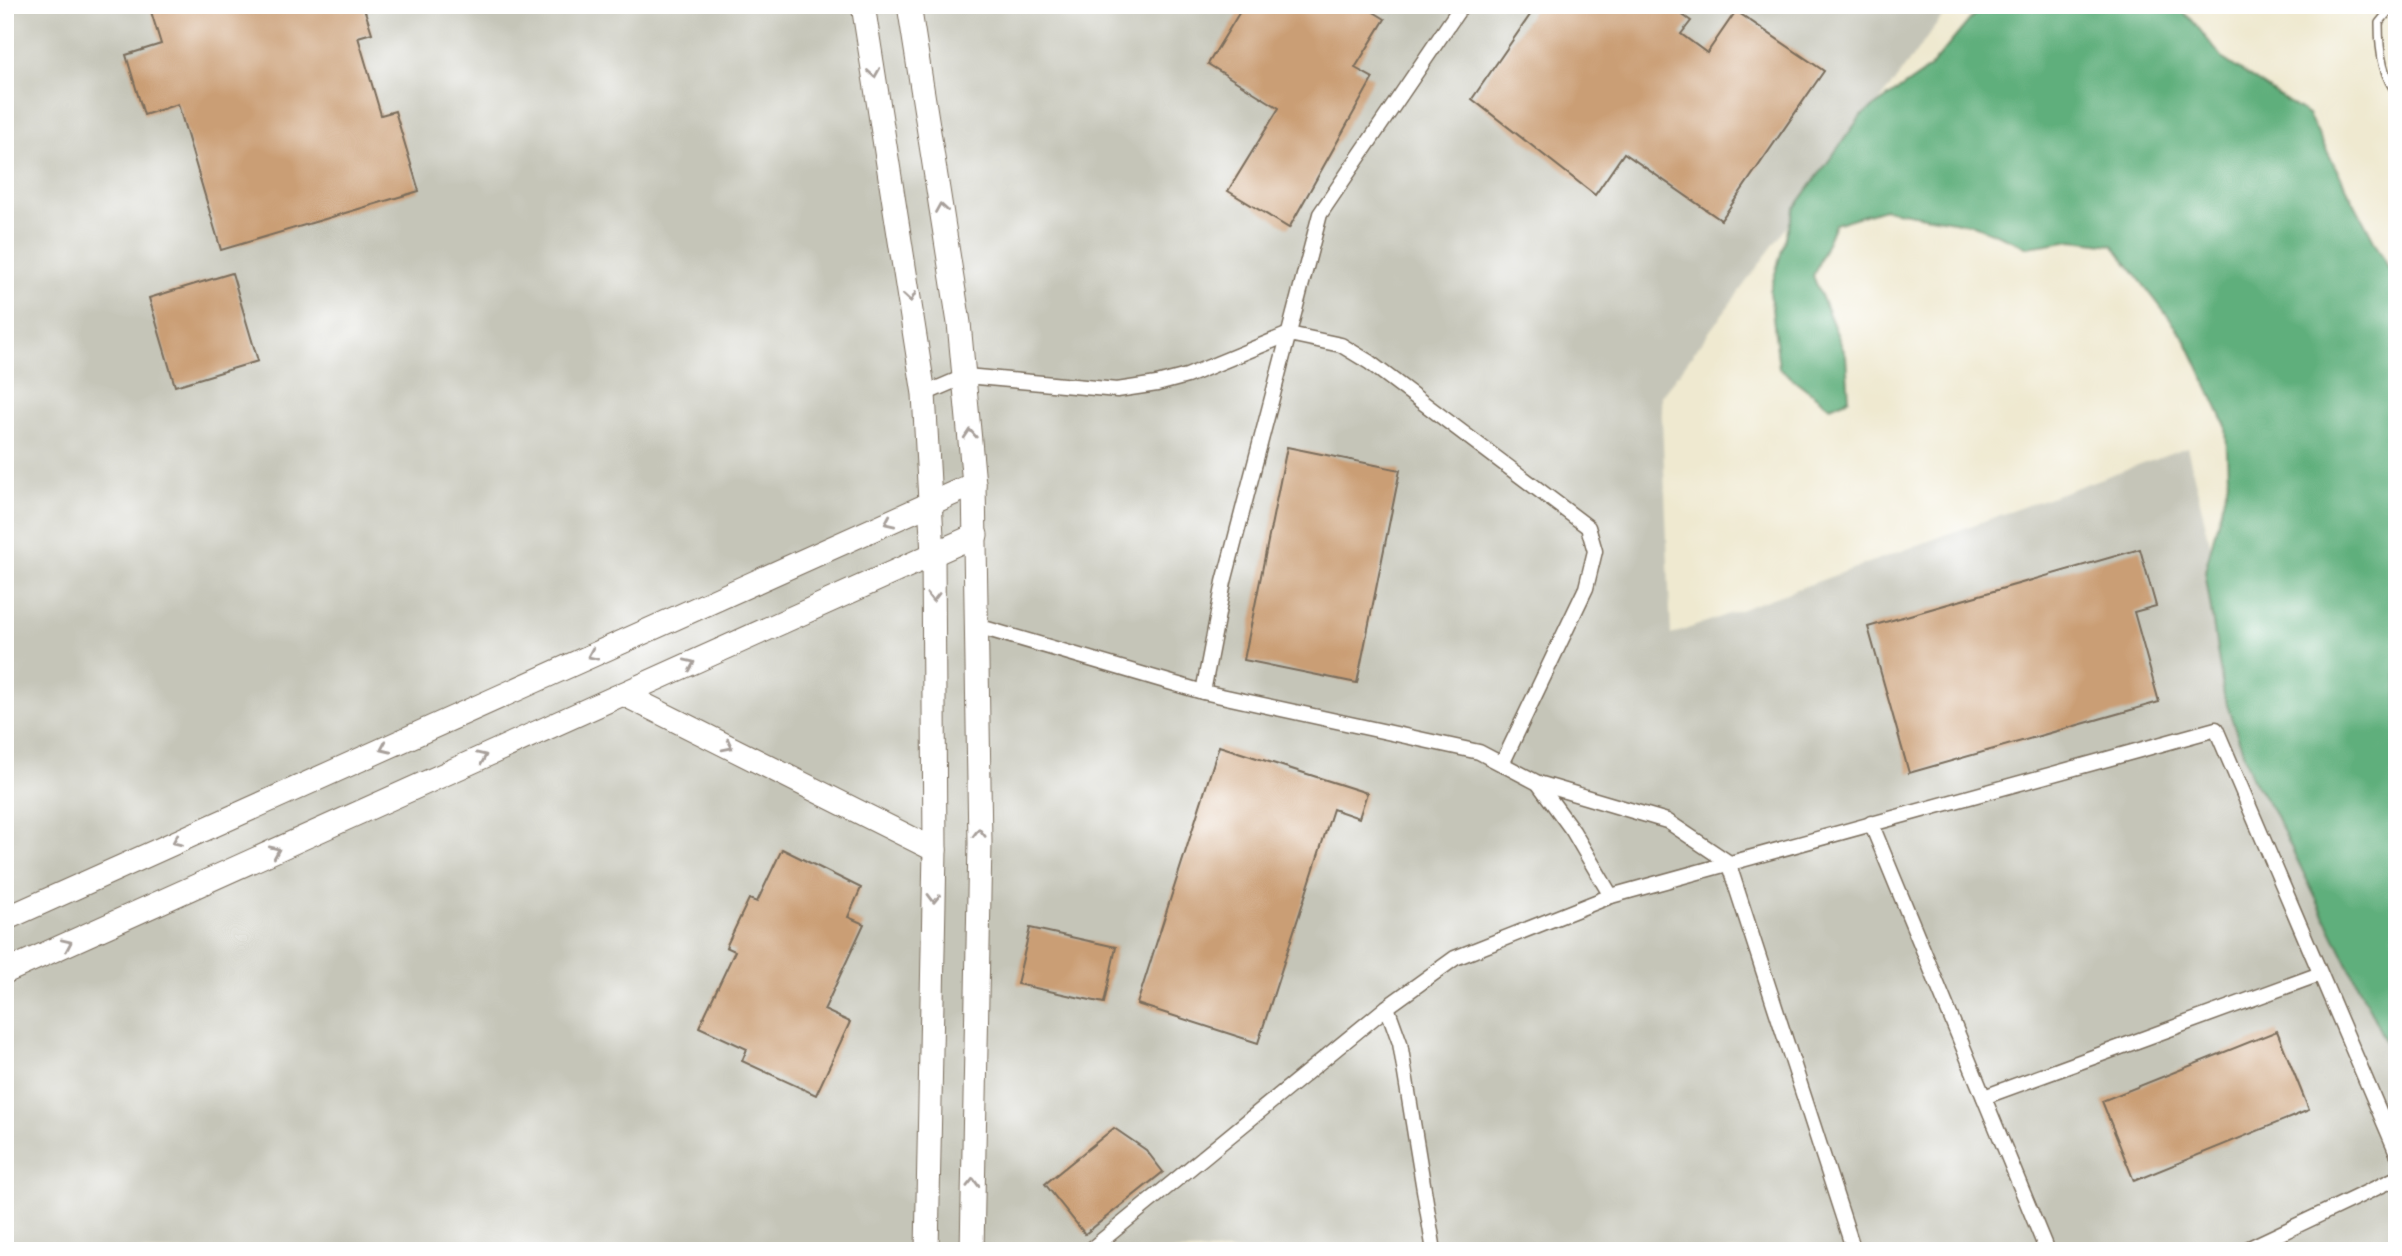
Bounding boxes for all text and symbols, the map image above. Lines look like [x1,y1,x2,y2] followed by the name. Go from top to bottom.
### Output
[866,67,881,79] one-way arrow
[934,202,949,214] one-way arrow
[902,291,917,303] one-way arrow
[963,428,978,439] one-way arrow
[884,514,896,528] one-way arrow
[925,592,941,603] one-way arrow
[587,647,599,661] one-way arrow
[682,658,695,672] one-way arrow
[721,738,733,752] one-way arrow
[379,740,392,754] one-way arrow
[475,751,487,765] one-way arrow
[972,827,987,838] one-way arrow
[172,833,184,847] one-way arrow
[268,845,280,859] one-way arrow
[927,893,942,904] one-way arrow
[60,938,73,952] one-way arrow
[965,1177,981,1187] one-way arrow

